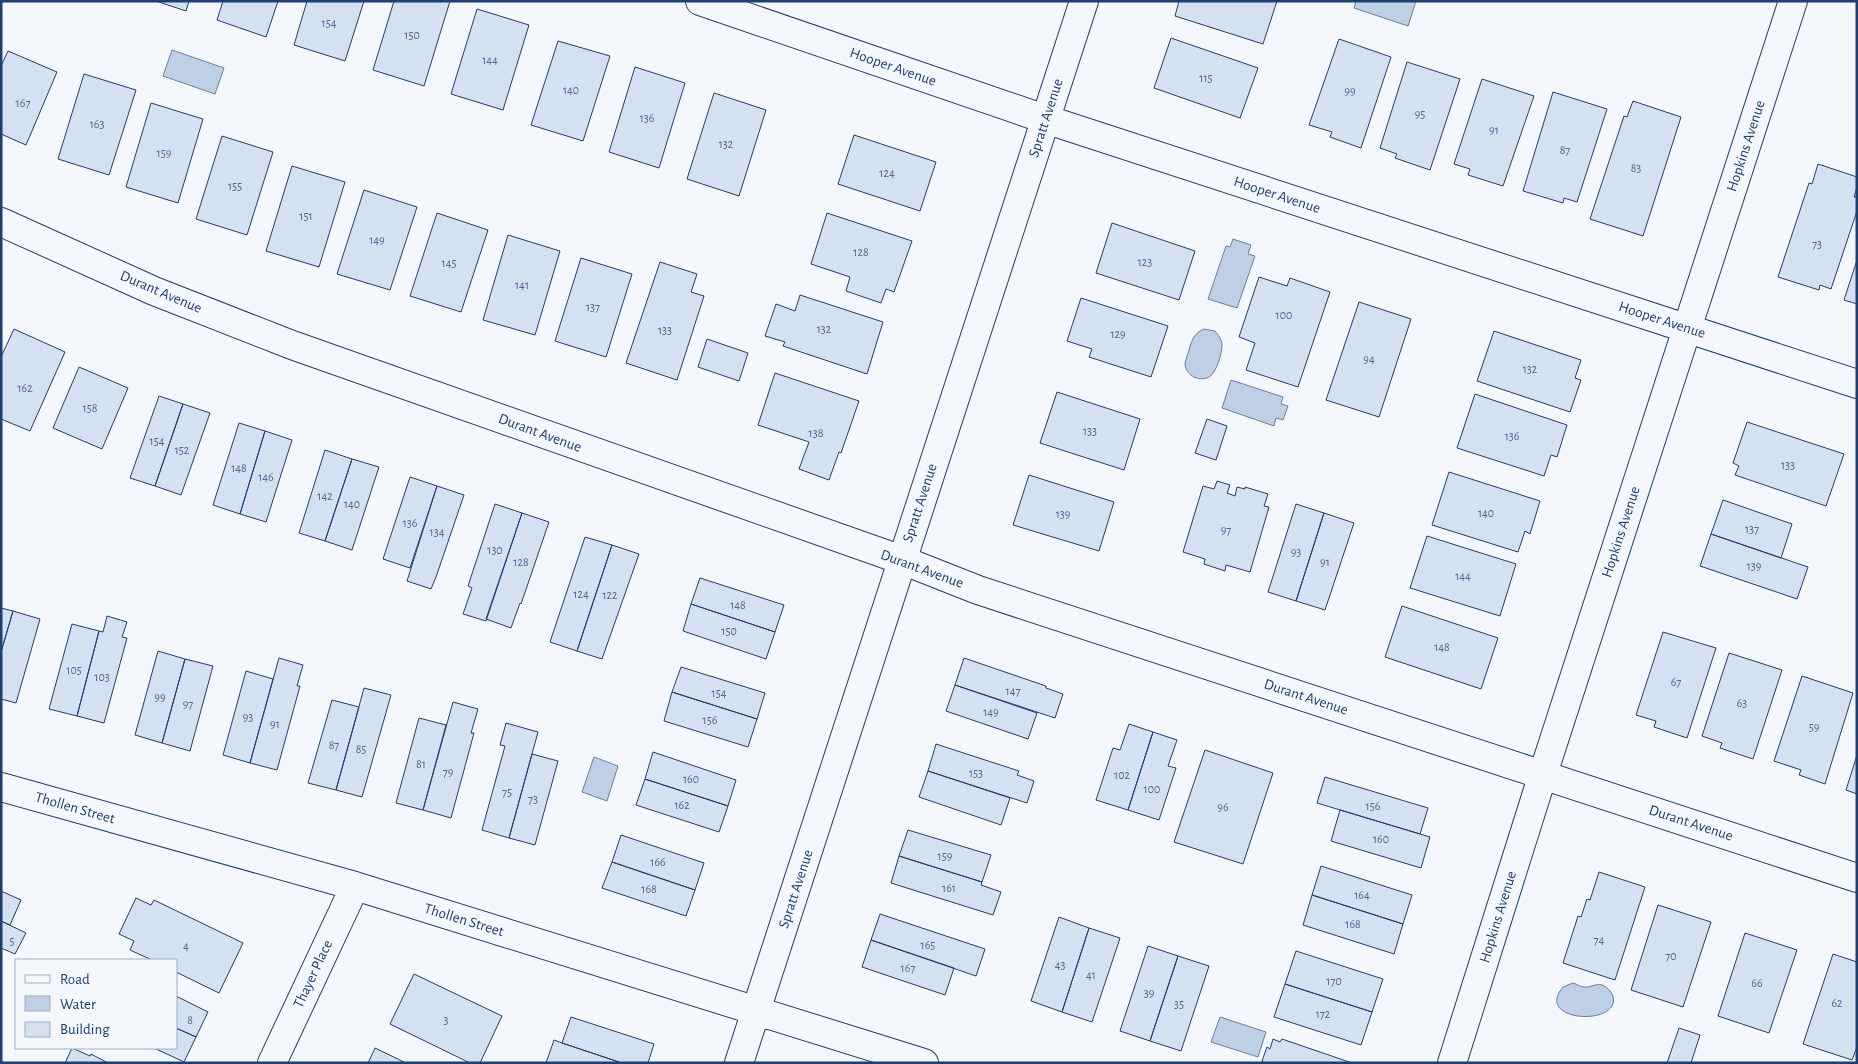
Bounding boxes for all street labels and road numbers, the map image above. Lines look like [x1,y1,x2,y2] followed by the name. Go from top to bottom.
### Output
[848,45,938,89] street label: Hooper Avenue
[1026,77,1066,159] street label: Spratt Avenue
[1724,98,1768,193] street label: Hopkins Avenue
[1232,174,1322,216] street label: Hooper Avenue
[118,268,204,316] street label: Durant Avenue
[1617,299,1707,341] street label: Hooper Avenue
[496,411,584,455] street label: Durant Avenue
[900,462,940,544] street label: Spratt Avenue
[1599,484,1643,579] street label: Hopkins Avenue
[878,547,966,591] street label: Durant Avenue
[1262,676,1350,718] street label: Durant Avenue
[33,789,117,827] street label: Thollen Street
[1647,802,1735,844] street label: Durant Avenue
[776,848,816,930] street label: Spratt Avenue
[1477,869,1519,965] street label: Hopkins Avenue
[422,901,506,939] street label: Thollen Street
[291,938,335,1010] street label: Thayer Place

